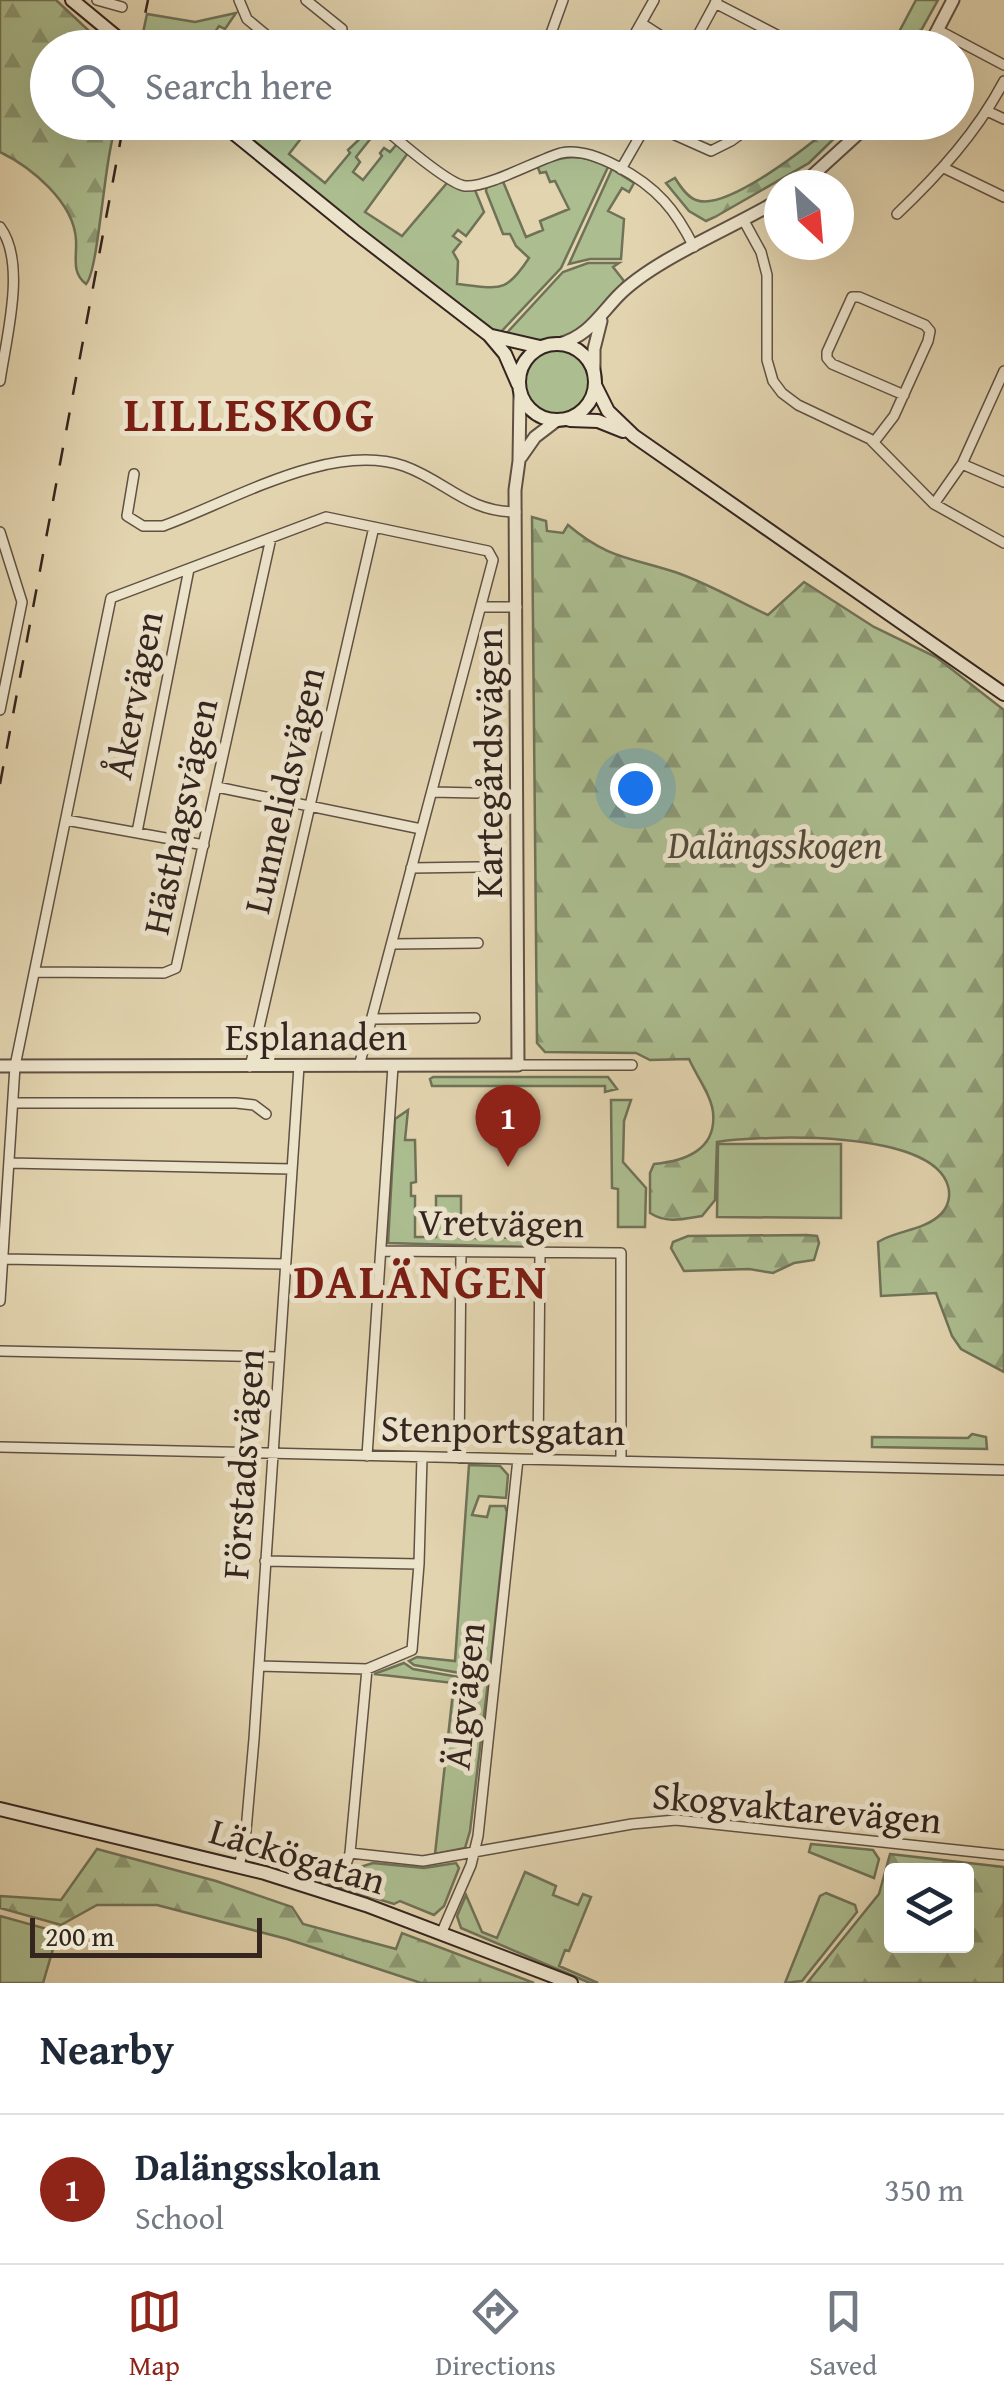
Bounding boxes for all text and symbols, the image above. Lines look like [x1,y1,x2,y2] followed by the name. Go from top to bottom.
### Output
[30,30,974,140] search box
[145,57,333,113] text: Search here
[65,58,120,113] icon: search
[764,170,854,260] north arrow
[124,378,376,449] district label: LILLESKOG
[89,606,177,784] street label: Åkervägen
[460,628,516,898] street label: Kartegårdsvägen
[227,661,339,919] street label: Lunnelidsvägen
[127,693,231,939] street label: Hästhagsvägen
[610,763,661,814] your location
[667,816,882,872] park label: Dalängsskogen
[225,1008,407,1064] street label: Esplanaden
[476,1084,540,1167] pin: 1
[417,1193,585,1251] street label: Vretvägen
[293,1245,549,1316] district label: DALÄNGEN
[206,1347,278,1581] street label: Förstadsvägen
[380,1399,626,1459] street label: Stenportsgatan
[427,1620,499,1772] street label: Älgvägen
[650,1766,944,1848] street label: Skogvaktarevägen
[203,1802,393,1908] street label: Läckögatan
[884,1863,974,1953] map controls
[884,1863,974,1953] button: layers
[30,1913,262,1958] scale bar
[45,1915,114,1956] text: 200 m
[40,2018,174,2079] text: Nearby
[135,2138,380,2194] text: Dalängsskolan
[64,2166,81,2213] text: 1
[885,2166,964,2213] text: 350 m
[135,2194,224,2241] text: School
[127,2284,182,2385] tab: Map
[435,2284,556,2385] tab: Directions
[809,2284,877,2385] tab: Saved

